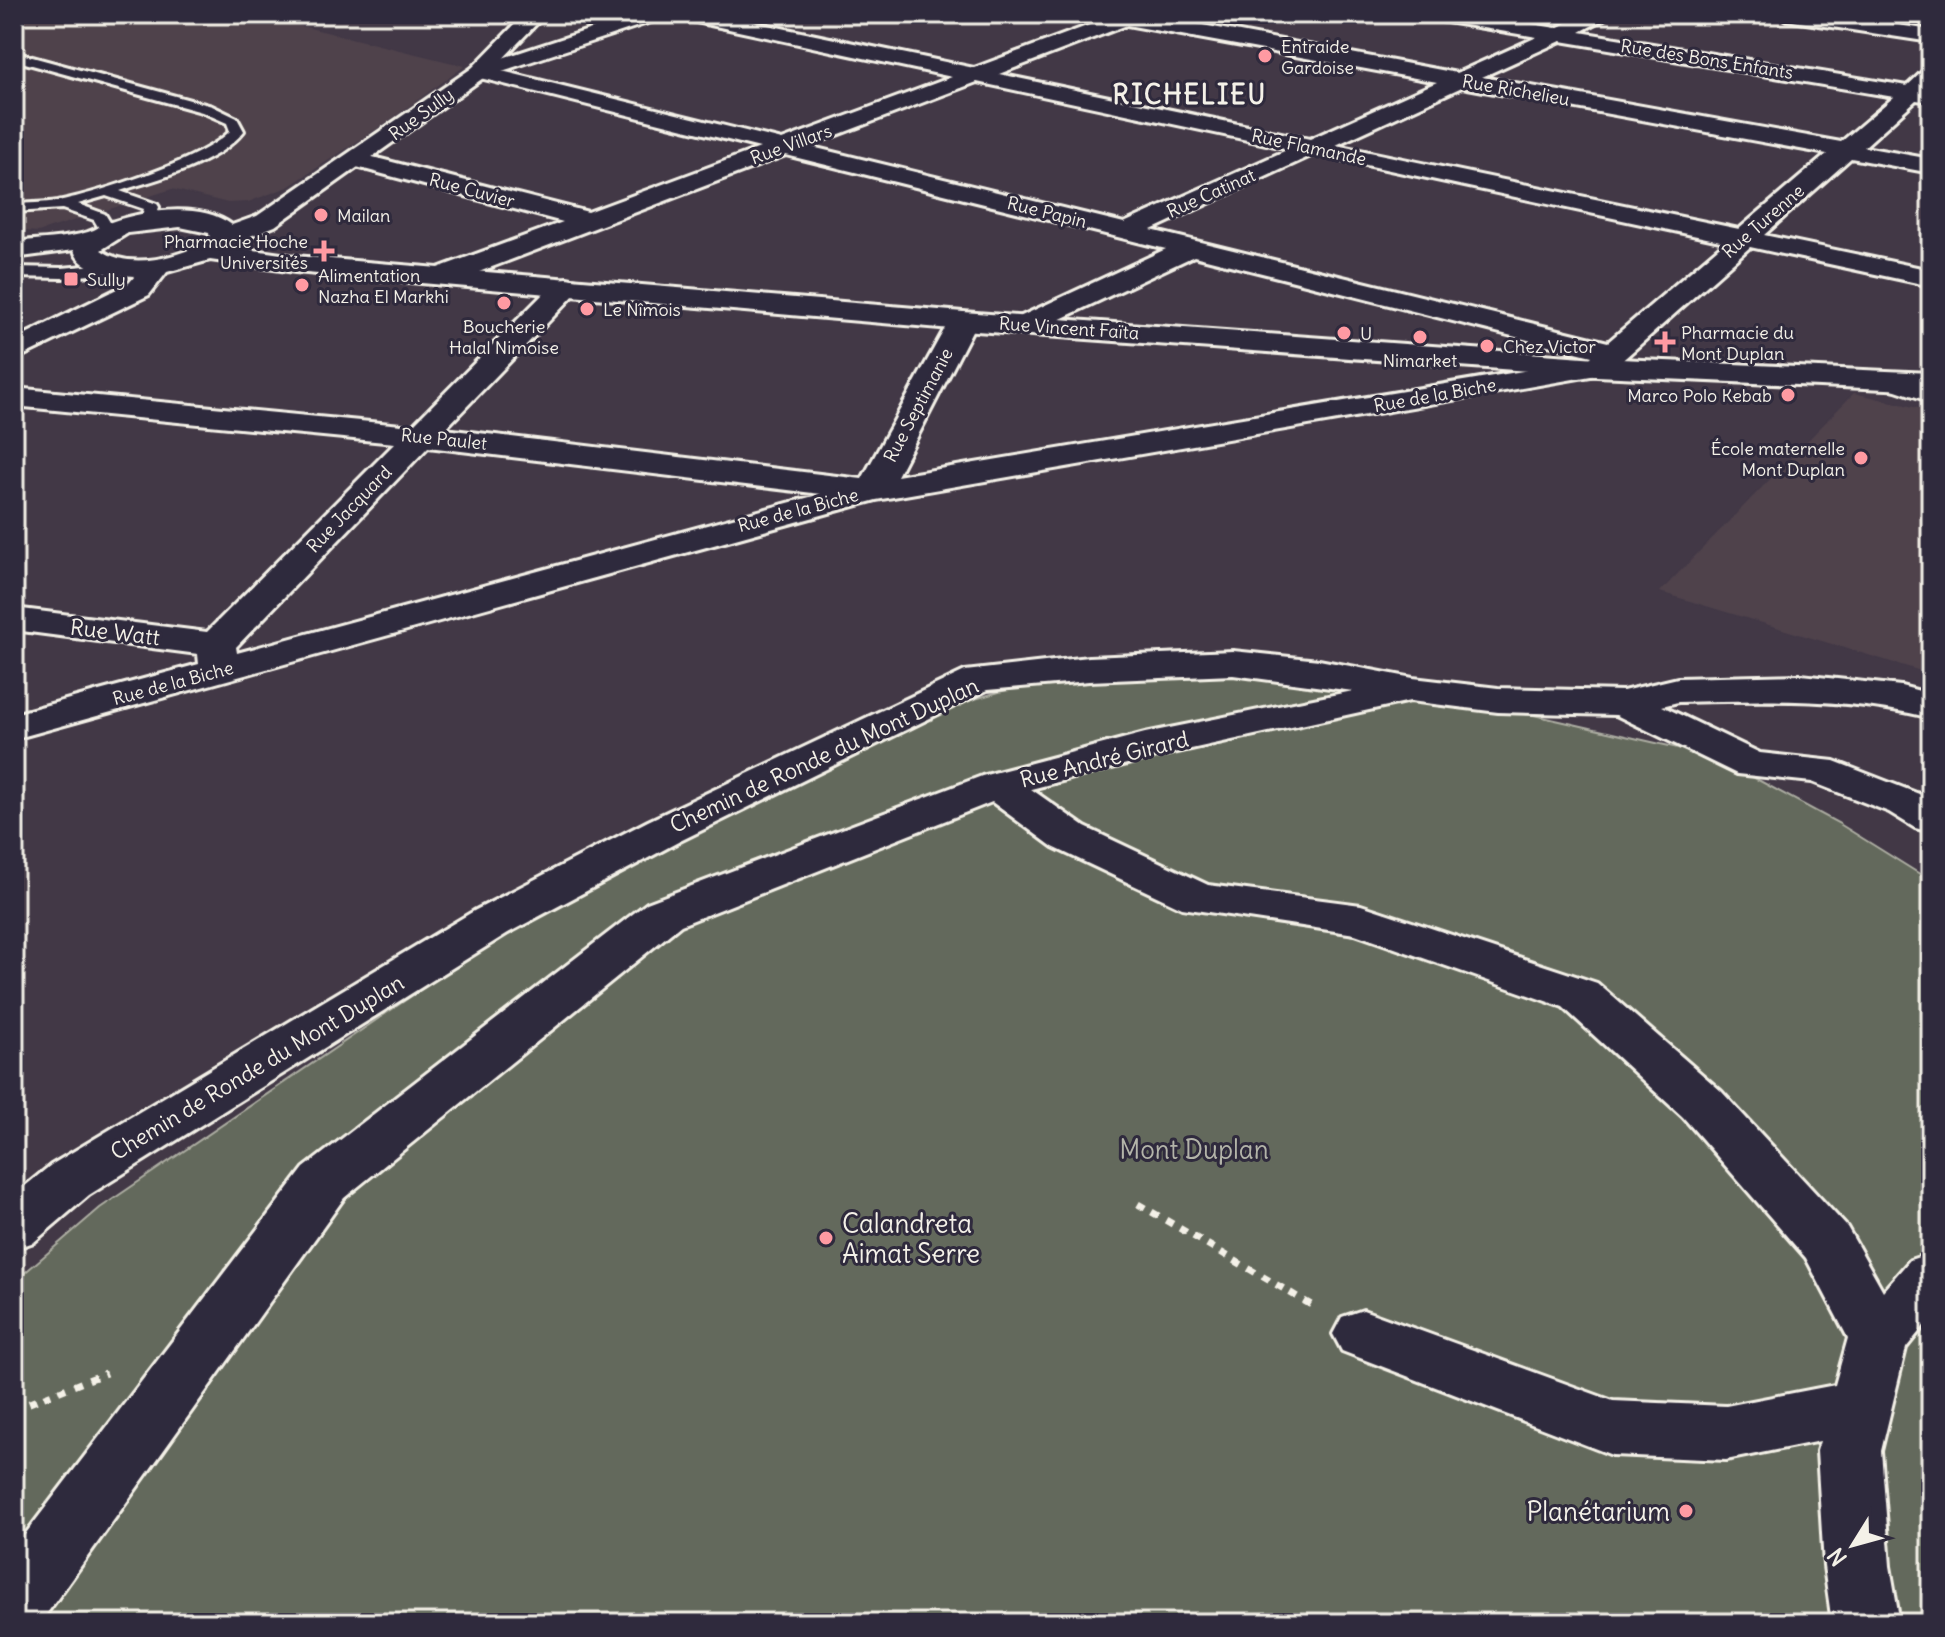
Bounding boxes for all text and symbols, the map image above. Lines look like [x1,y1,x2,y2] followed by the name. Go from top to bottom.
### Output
[1619,34,1795,84] street label: Rue des Bons Enfants
[1281,35,1354,79] place label: Entraide Gardoise
[1256,47,1274,65] marker: Entraide Gardoise
[1460,69,1572,111] street label: Rue Richelieu
[1113,78,1267,111] district label: RICHELIEU
[384,83,458,145] street label: Rue Sully
[747,119,835,169] street label: Rue Villars
[1249,124,1369,170] street label: Rue Flamande
[1163,163,1259,223] street label: Rue Catinat
[427,168,518,213] street label: Rue Cuvier
[1717,179,1809,263] street label: Rue Turenne
[1005,191,1089,233] street label: Rue Papin
[337,204,391,227] place label: Mailan
[312,206,330,224] marker: Mailan
[164,230,308,274] place label: Pharmacie Hoche Universités
[315,242,333,260] marker: Pharmacie Hoche Universités
[318,264,449,308] place label: Alimentation Nazha El Markhi
[87,268,126,291] place label: Sully
[62,270,80,288] marker: Sully
[293,276,311,294] marker: Alimentation Nazha El Markhi
[495,294,513,312] marker: Boucherie Halal Nimoise
[603,298,681,321] place label: Le Nîmois
[578,300,596,318] marker: Le Nîmois
[998,312,1140,344] street label: Rue Vincent Faïta
[449,315,559,359] place label: Boucherie Halal Nimoise
[1681,321,1794,365] place label: Pharmacie du Mont Duplan
[1360,322,1372,345] place label: U
[1335,324,1353,342] marker: U
[1411,328,1429,346] marker: Nimarket
[1656,333,1674,351] marker: Pharmacie du Mont Duplan
[1503,335,1596,358] place label: Chez Victor
[1478,337,1496,355] marker: Chez Victor
[878,344,958,466] street label: Rue Septimanie
[1383,349,1457,372] place label: Nimarket
[1372,373,1498,417] street label: Rue de la Biche
[1627,384,1772,407] place label: Marco Polo Kebab
[1779,386,1797,404] marker: Marco Polo Kebab
[400,423,488,455] street label: Rue Paulet
[1711,437,1845,481] place label: École maternelle Mont Duplan
[1852,449,1870,467] marker: École maternelle Mont Duplan
[302,460,397,557] street label: Rue Jacquard
[735,483,861,537] street label: Rue de la Biche
[68,613,162,651] street label: Rue Watt
[110,656,236,710] street label: Rue de la Biche
[665,671,983,839] street label: Chemin de Ronde du Mont Duplan
[1017,725,1191,793] street label: Rue André Girard
[105,968,409,1166] street label: Chemin de Ronde du Mont Duplan
[1119,1133,1269,1166] park label: Mont Duplan
[842,1207,980,1270] place label: Calandreta Aimat Serre
[817,1229,835,1247] marker: Calandreta Aimat Serre
[1527,1495,1670,1528] place label: Planétarium
[1677,1502,1695,1520] marker: Planétarium
[1813,1505,1893,1585] north arrow
[1821,1543,1853,1572] text: N

